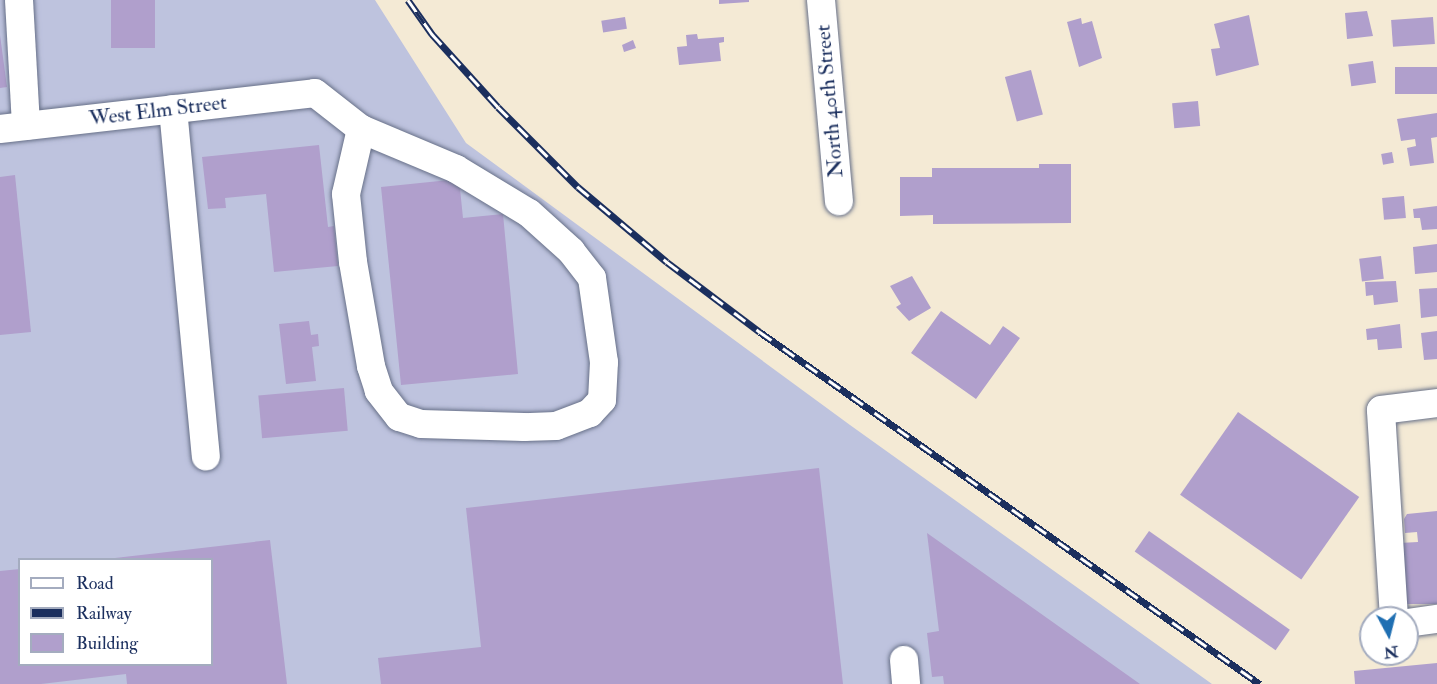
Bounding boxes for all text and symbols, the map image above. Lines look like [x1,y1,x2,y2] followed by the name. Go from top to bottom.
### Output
[811,23,849,179] street label: North 40th Street
[88,90,228,132] street label: West Elm Street
[18,558,213,666] legend
[76,572,114,595] text: Road
[76,602,132,625] text: Railway
[1359,606,1419,666] north arrow
[76,632,138,655] text: Building
[1383,641,1399,663] text: N

